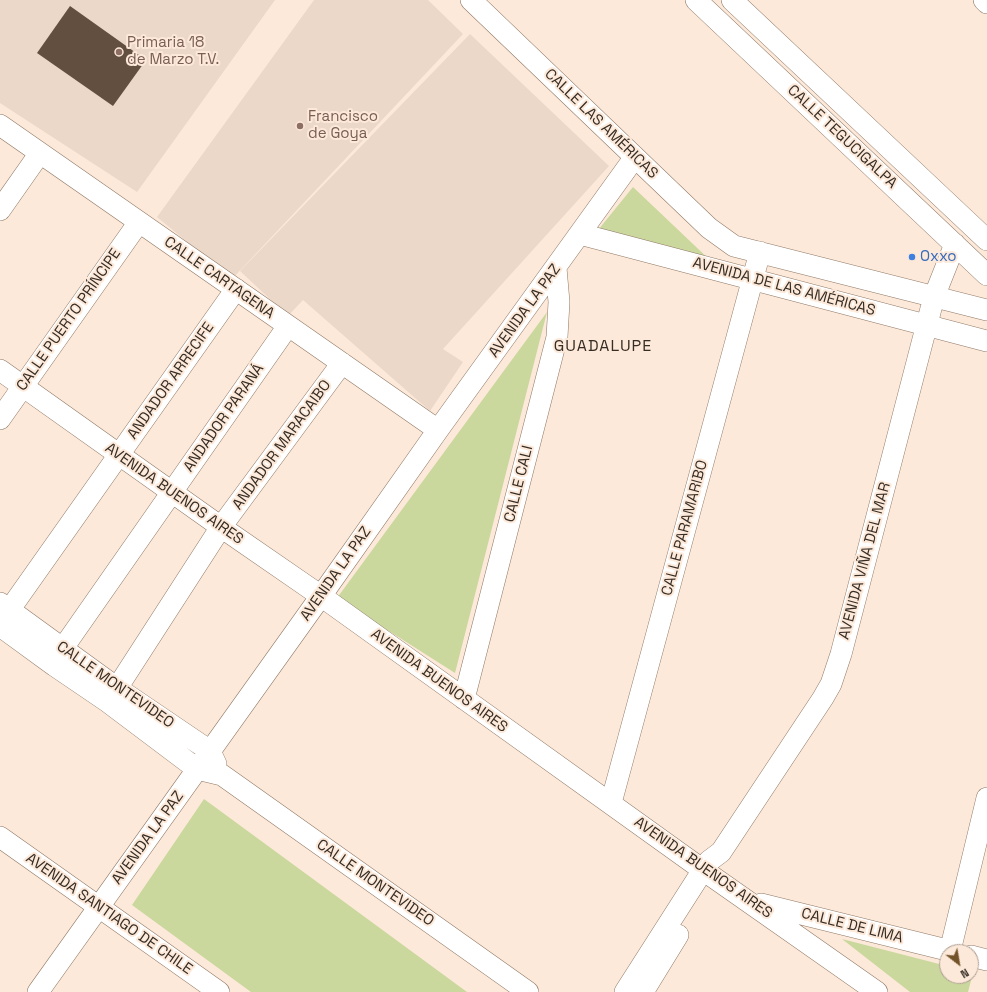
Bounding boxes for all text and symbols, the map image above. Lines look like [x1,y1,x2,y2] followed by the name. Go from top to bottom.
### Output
[127,34,219,69] place label: Primaria 18 de Marzo T.V.
[114,47,124,57] marker: Primaria 18 de Marzo T.V.
[541,65,661,183] street label: CALLE LAS AMÉRICAS
[783,82,901,192] street label: CALLE TEGUCIGALPA
[308,108,378,143] place label: Francisco de Goya
[295,121,305,131] marker: Francisco de Goya
[160,233,278,323] street label: CALLE CARTAGENA
[13,245,125,395] street label: CALLE PUERTO PRÍNCIPE
[920,248,957,266] place label: Oxxo
[907,252,917,262] marker: Oxxo
[691,254,877,320] street label: AVENIDA DE LAS AMÉRICAS
[485,261,565,361] street label: AVENIDA LA PAZ
[124,319,218,443] street label: ANDADOR ARRECIFE
[554,337,652,357] district label: GUADALUPE
[180,360,268,476] street label: ANDADOR PARANÁ
[229,377,335,513] street label: ANDADOR MARACAIBO
[101,439,247,549] street label: AVENIDA BUENOS AIRES
[501,444,537,524] street label: CALLE CALI
[658,458,712,598] street label: CALLE PARAMARIBO
[835,481,895,641] street label: AVENIDA VIÑA DEL MAR
[297,523,375,625] street label: AVENIDA LA PAZ
[367,625,511,737] street label: AVENIDA BUENOS AIRES
[53,638,177,732] street label: CALLE MONTEVIDEO
[108,788,188,888] street label: AVENIDA LA PAZ
[630,813,776,923] street label: AVENIDA BUENOS AIRES
[313,836,437,930] street label: CALLE MONTEVIDEO
[22,849,196,979] street label: AVENIDA SANTIAGO DE CHILE
[799,905,905,947] street label: CALLE DE LIMA
[939,944,979,984] north arrow
[958,966,971,981] text: N

